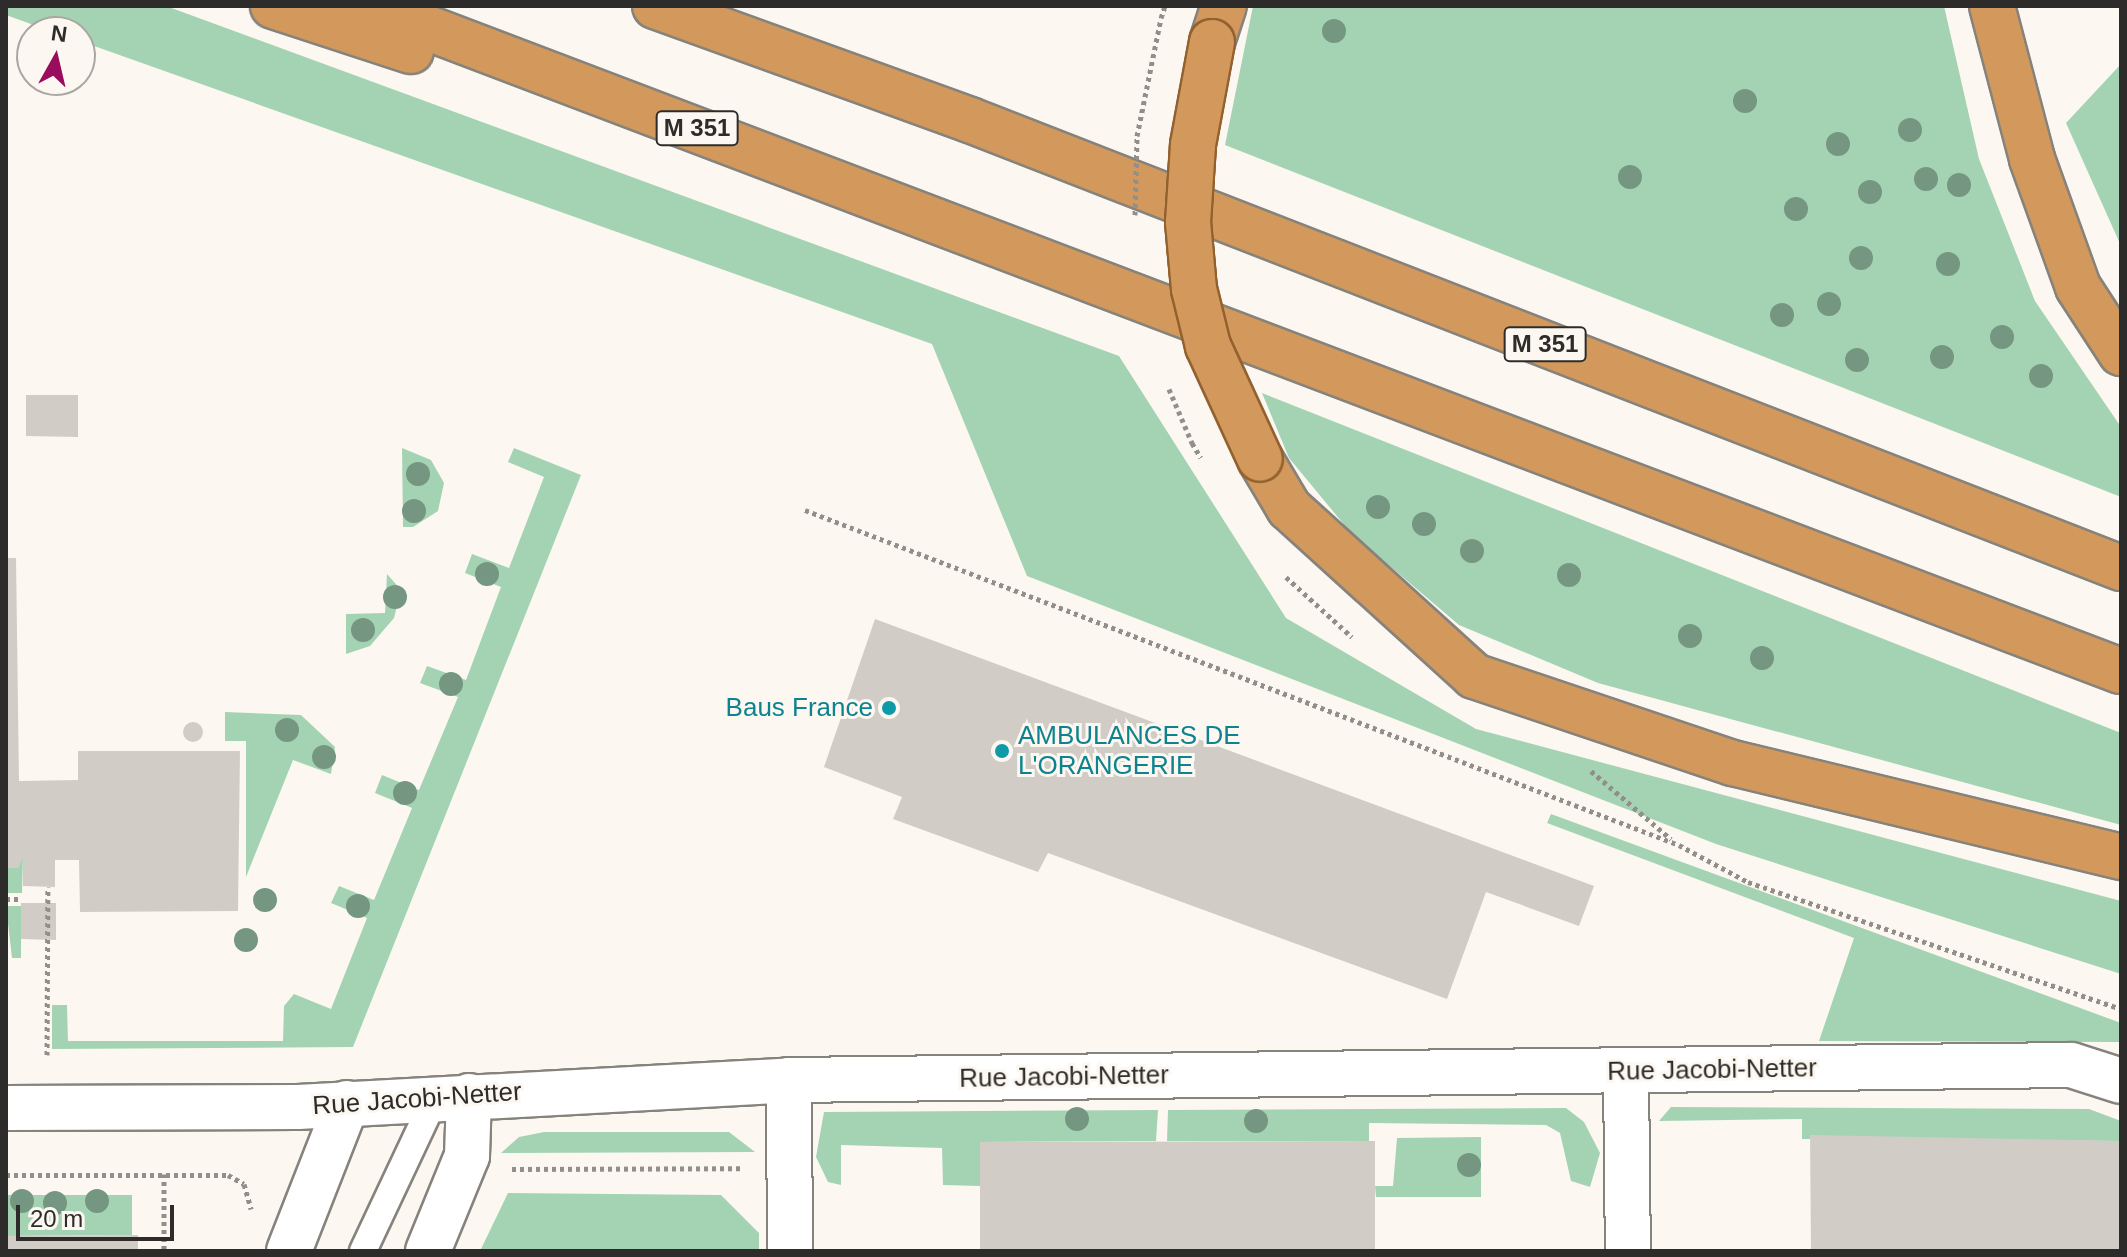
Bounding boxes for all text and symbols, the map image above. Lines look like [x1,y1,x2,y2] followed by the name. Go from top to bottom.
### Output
[16,16,96,96] north arrow
[50,20,69,47] text: N
[655,108,739,148] road number: M 351
[1503,324,1587,364] road number: M 351
[726,692,873,724] place label: Baus France
[880,699,898,717] marker: Baus France
[1018,720,1240,782] place label: AMBULANCES DE L'ORANGERIE
[993,742,1011,760] marker: AMBULANCES DE L'ORANGERIE
[1607,1053,1817,1087] street label: Rue Jacobi-Netter
[959,1060,1169,1094] street label: Rue Jacobi-Netter
[311,1076,523,1122] street label: Rue Jacobi-Netter
[20,1189,178,1239] scale bar
[30,1205,83,1232] text: 20 m

